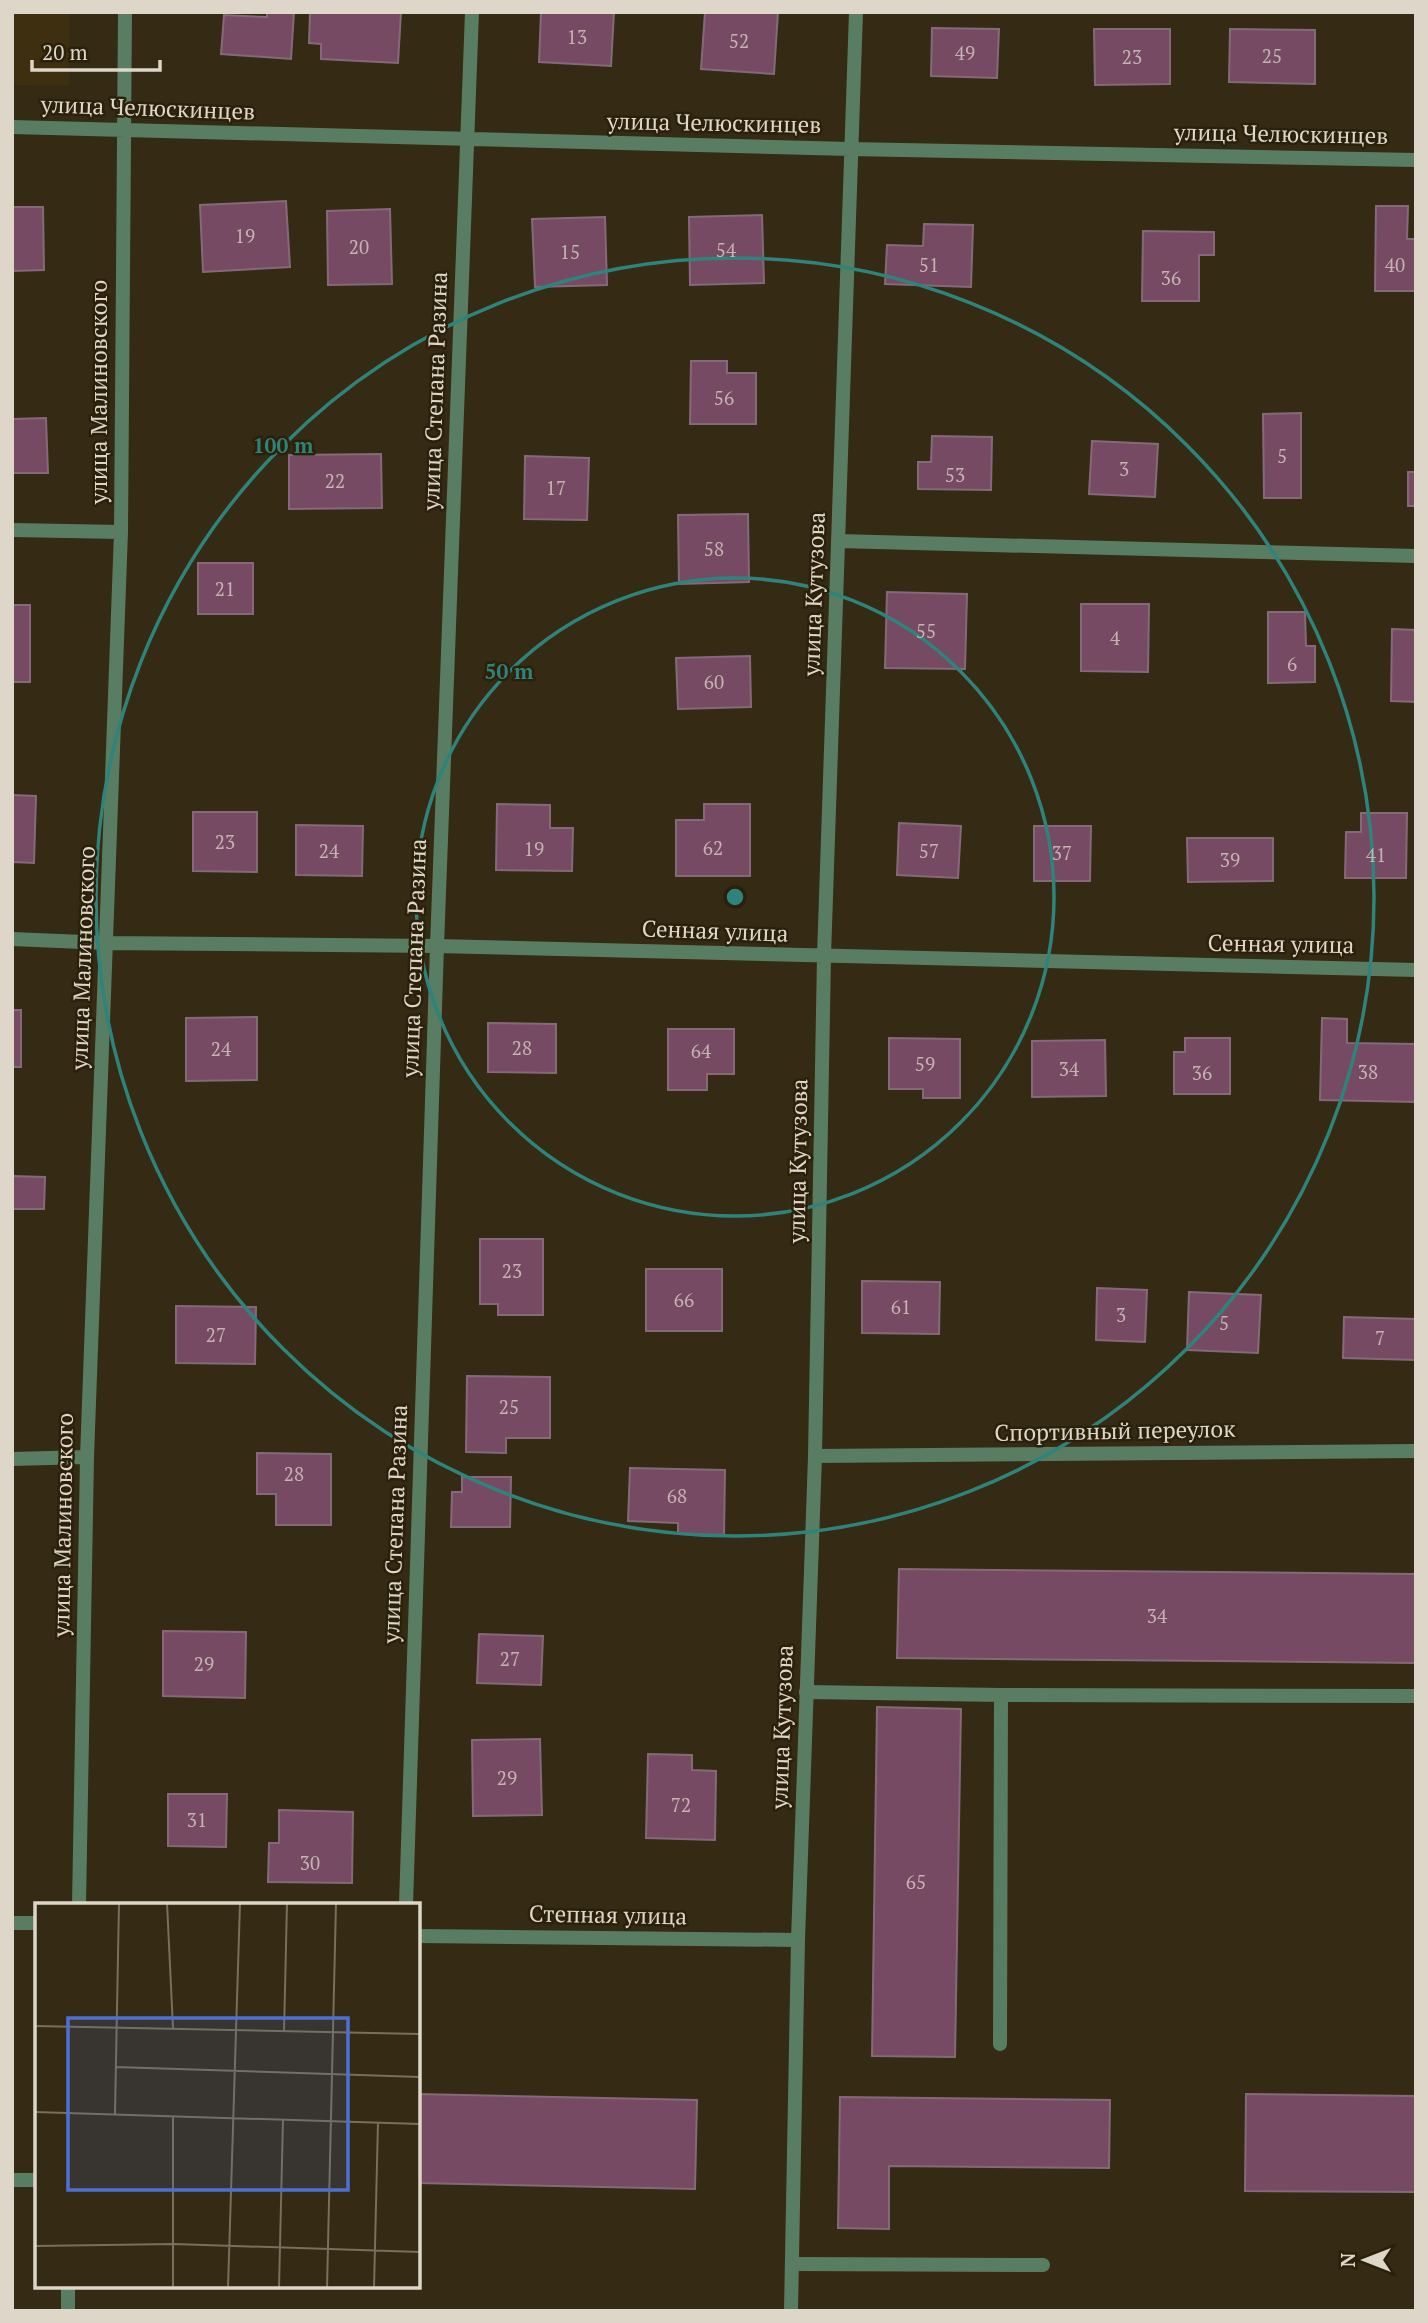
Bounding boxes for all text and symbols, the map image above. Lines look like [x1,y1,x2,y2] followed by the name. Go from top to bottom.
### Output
[567,24,587,49] house number: 13
[32,28,159,72] scale bar
[729,28,749,53] house number: 52
[42,38,88,66] text: 20 m
[955,40,975,65] house number: 49
[1262,43,1282,68] house number: 25
[1122,44,1142,69] house number: 23
[39,88,256,127] street label: улица Челюскинцев
[606,105,822,140] street label: улица Челюскинцев
[1173,116,1389,151] street label: улица Челюскинцев
[235,223,255,248] house number: 19
[349,234,369,259] house number: 20
[716,237,737,262] house number: 54
[560,239,580,264] house number: 15
[919,252,939,277] house number: 51
[1385,252,1405,277] house number: 40
[1161,265,1181,290] house number: 36
[415,271,454,512] street label: улица Степана Разина
[83,280,114,505] street label: улица Малиновского
[714,385,734,410] house number: 56
[253,431,314,459] text: 100 m
[1277,443,1287,468] house number: 5
[1119,456,1129,481] house number: 3
[945,462,965,487] house number: 53
[325,468,345,493] house number: 22
[546,475,566,500] house number: 17
[795,511,832,678] street label: улица Кутузова
[704,536,724,561] house number: 58
[215,576,235,601] house number: 21
[916,618,936,643] house number: 55
[1110,625,1121,650] house number: 4
[1287,651,1297,676] house number: 6
[485,657,534,685] text: 50 m
[704,669,724,694] house number: 60
[215,829,235,854] house number: 23
[703,835,723,860] house number: 62
[524,836,544,861] house number: 19
[319,838,340,863] house number: 24
[394,838,433,1079] street label: улица Степана Разина
[919,838,939,863] house number: 57
[1052,840,1072,865] house number: 37
[1366,842,1386,867] house number: 41
[63,845,102,1072] street label: улица Малиновского
[1220,847,1240,872] house number: 39
[723,885,747,909] centre of rings
[641,912,789,949] street label: Сенная улица
[1207,927,1355,960] street label: Сенная улица
[512,1035,532,1060] house number: 28
[211,1036,232,1061] house number: 24
[691,1038,712,1063] house number: 64
[915,1051,935,1076] house number: 59
[1059,1056,1080,1081] house number: 34
[1358,1059,1378,1084] house number: 38
[1192,1060,1212,1085] house number: 36
[781,1078,814,1245] street label: улица Кутузова
[502,1258,522,1283] house number: 23
[674,1287,694,1312] house number: 66
[891,1294,911,1319] house number: 61
[1116,1302,1126,1327] house number: 3
[1219,1310,1229,1335] house number: 5
[206,1322,226,1347] house number: 27
[1375,1325,1385,1350] house number: 7
[499,1394,519,1419] house number: 25
[375,1404,414,1645] street label: улица Степана Разина
[45,1413,80,1638] street label: улица Малиновского
[994,1413,1236,1448] street label: Спортивный переулок
[284,1461,304,1486] house number: 28
[667,1483,687,1508] house number: 68
[1147,1603,1168,1628] house number: 34
[763,1644,800,1811] street label: улица Кутузова
[500,1646,520,1671] house number: 27
[194,1651,214,1676] house number: 29
[497,1765,517,1790] house number: 29
[671,1792,691,1817] house number: 72
[187,1807,207,1832] house number: 31
[300,1850,320,1875] house number: 30
[906,1869,926,1894] house number: 65
[529,1898,688,1931] street label: Степная улица
[35,1903,420,2288] inset map
[1330,2225,1400,2295] north arrow
[1335,2252,1360,2267] text: N

